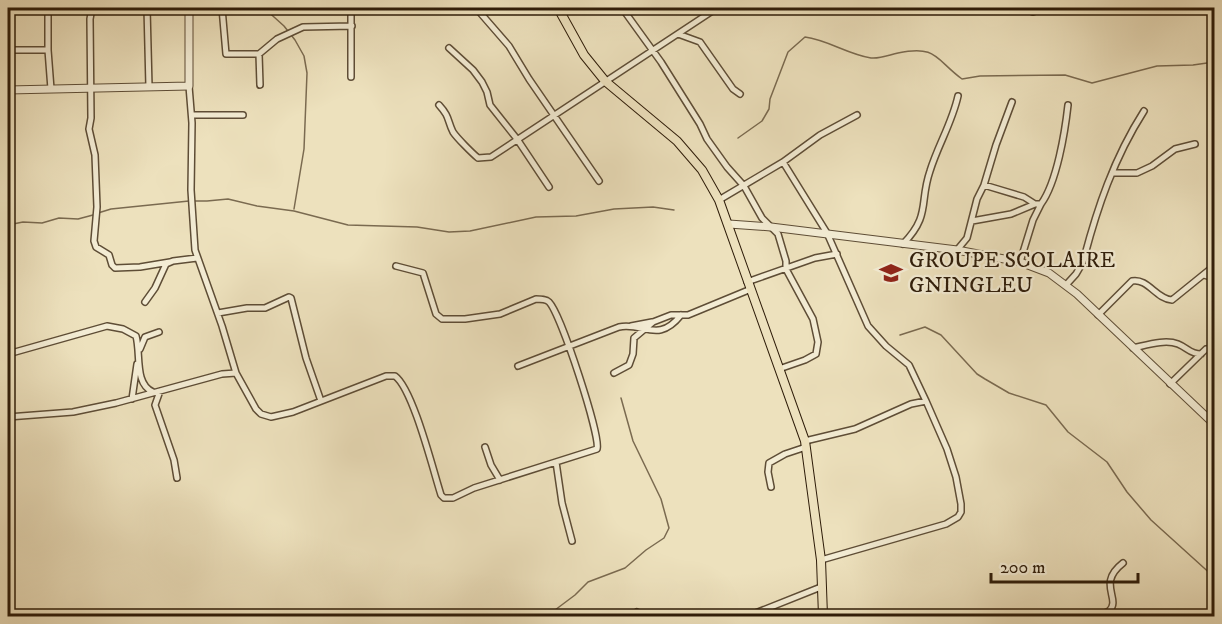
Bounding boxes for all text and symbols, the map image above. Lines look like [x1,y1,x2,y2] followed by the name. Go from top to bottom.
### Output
[909,247,1115,299] place label: GROUPE SCOLAIRE GNINGLEU
[878,260,904,286] school or university icon: GROUPE SCOLAIRE GNINGLEU
[991,546,1138,584] scale bar
[1000,557,1046,579] text: 200 m

